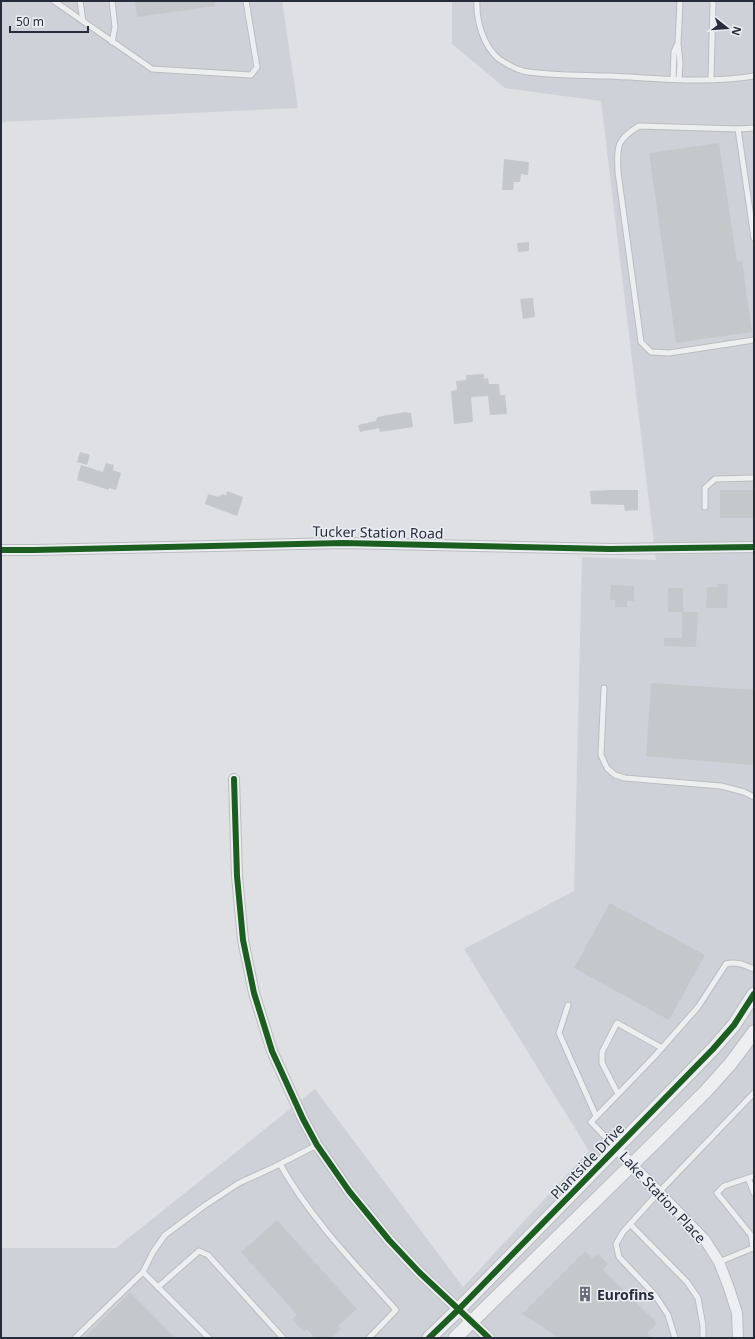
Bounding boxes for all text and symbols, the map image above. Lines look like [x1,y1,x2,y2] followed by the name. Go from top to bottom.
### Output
[10,8,88,34] scale bar
[707,8,747,48] north arrow
[16,13,44,30] text: 50 m
[729,25,746,38] text: N
[312,521,444,543] street label: Tucker Station Road
[546,1119,628,1203] street label: Plantside Drive
[616,1147,711,1247] street label: Lake Station Place
[576,1285,594,1303] building icon: Eurofins
[597,1285,654,1304] place label: Eurofins

